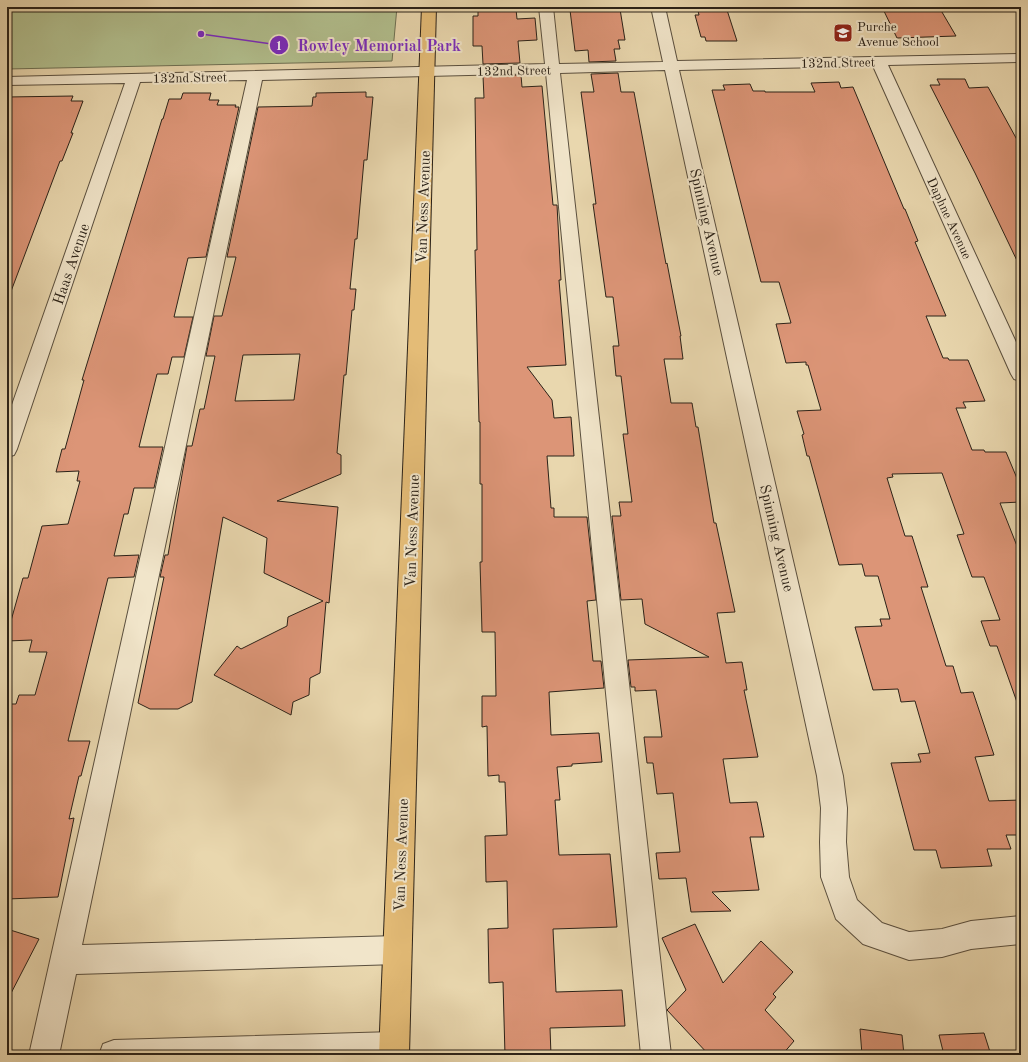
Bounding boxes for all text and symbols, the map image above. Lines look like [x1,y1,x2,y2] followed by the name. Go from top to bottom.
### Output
[857,21,940,49] place label: Purche Avenue School
[832,22,854,44] school or university icon: Purche Avenue School
[269,31,469,59] callout: Rowley Memorial Park
[297,39,461,55] text: Rowley Memorial Park
[276,41,282,53] text: 1
[801,56,876,71] street label: 132nd Street
[477,64,552,79] street label: 132nd Street
[153,71,228,86] street label: 132nd Street
[415,150,434,264] street label: Van Ness Avenue
[686,167,725,277] street label: Spinning Avenue
[924,176,973,261] street label: Daphne Avenue
[51,222,93,307] street label: Haas Avenue
[404,474,423,588] street label: Van Ness Avenue
[756,483,795,593] street label: Spinning Avenue
[393,798,412,912] street label: Van Ness Avenue

